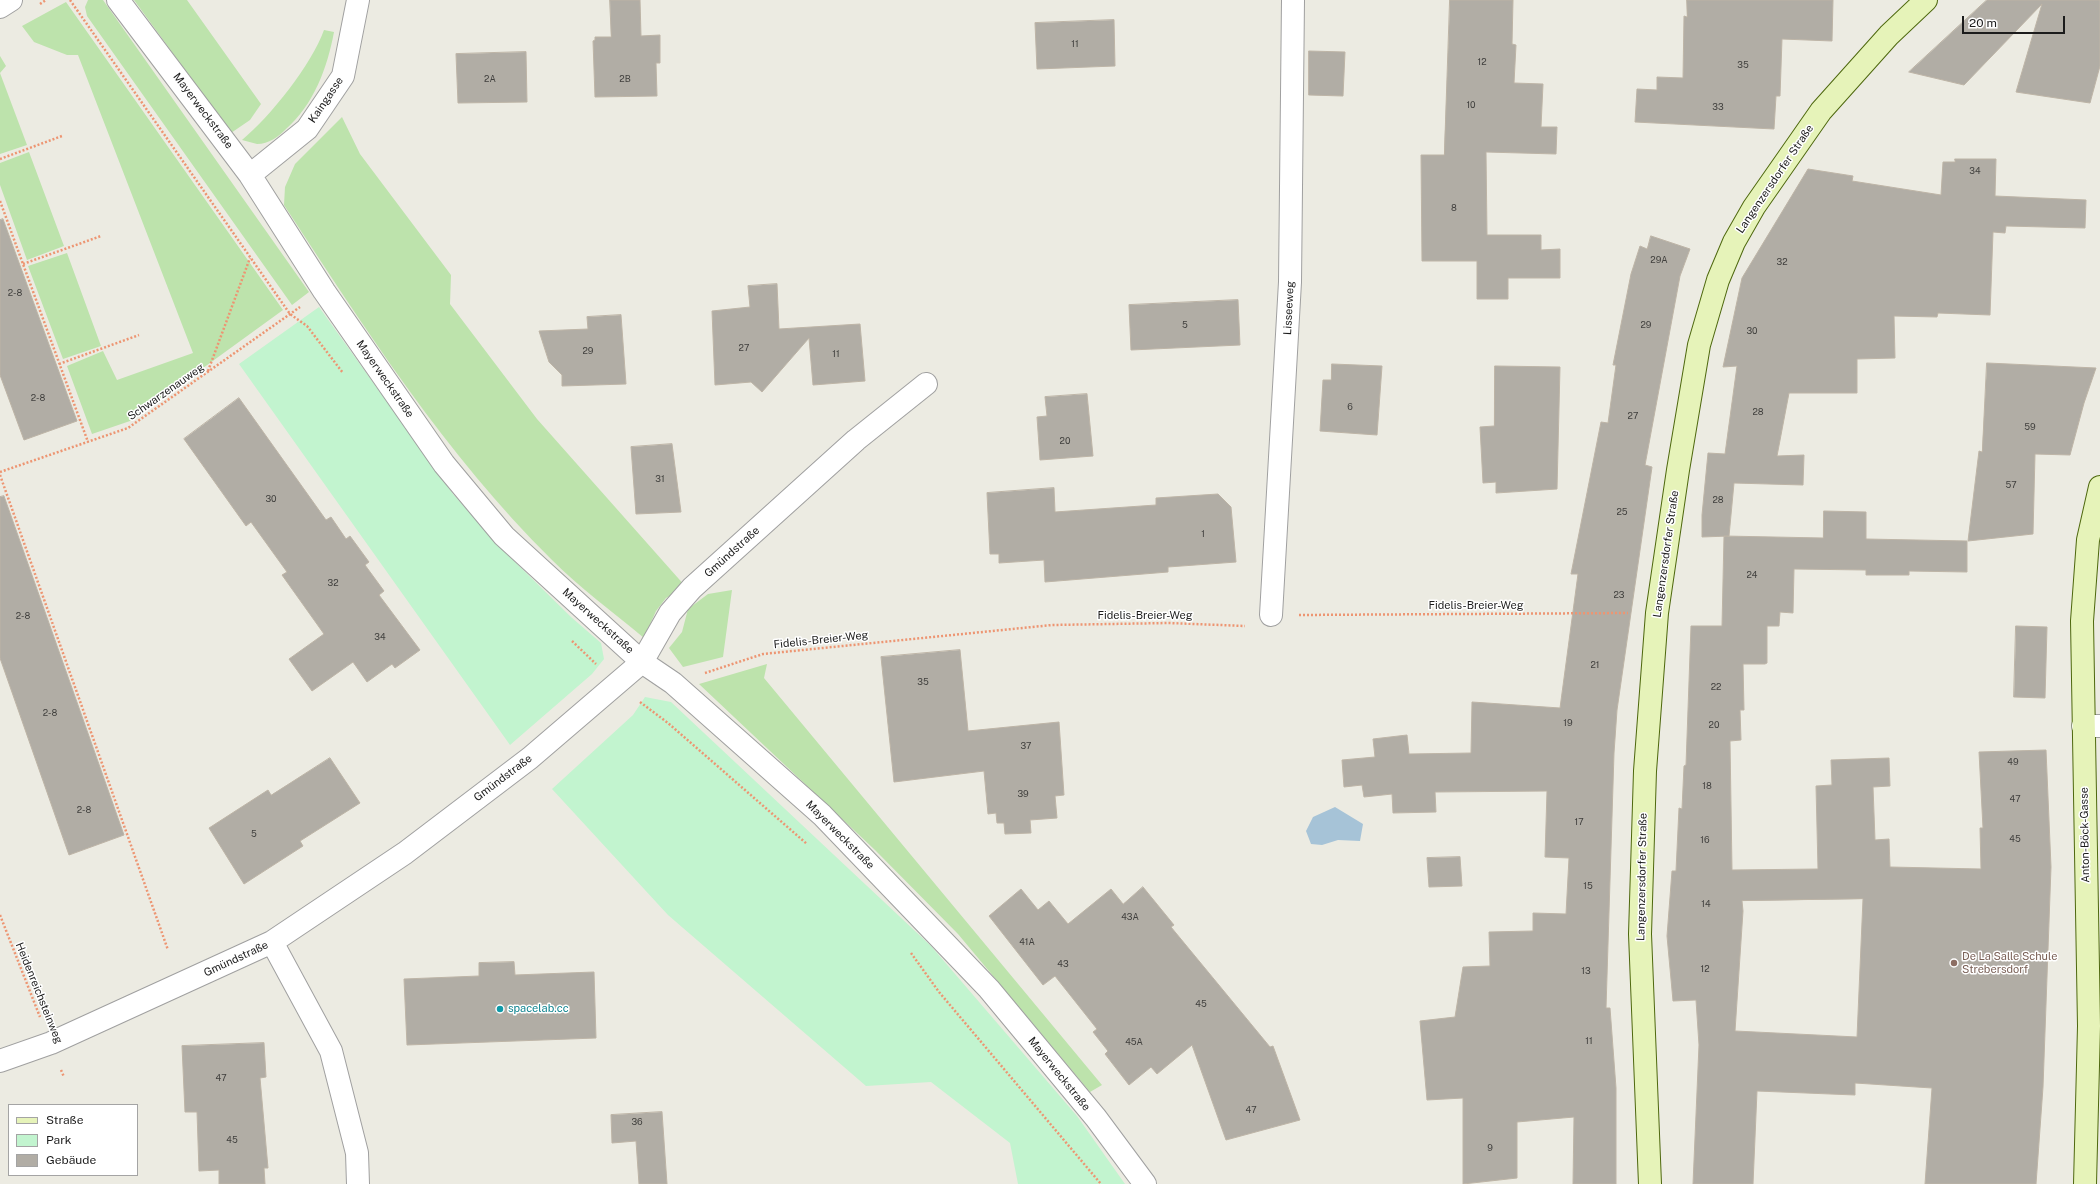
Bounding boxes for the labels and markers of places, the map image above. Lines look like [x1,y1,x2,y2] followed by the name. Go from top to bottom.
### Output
[1962,950,2057,976] place label: De La Salle Schule Strebersdorf
[1949,958,1959,968] marker: De La Salle Schule Strebersdorf
[508,1002,569,1016] place label: spacelab.cc
[495,1004,505,1014] marker: spacelab.cc

